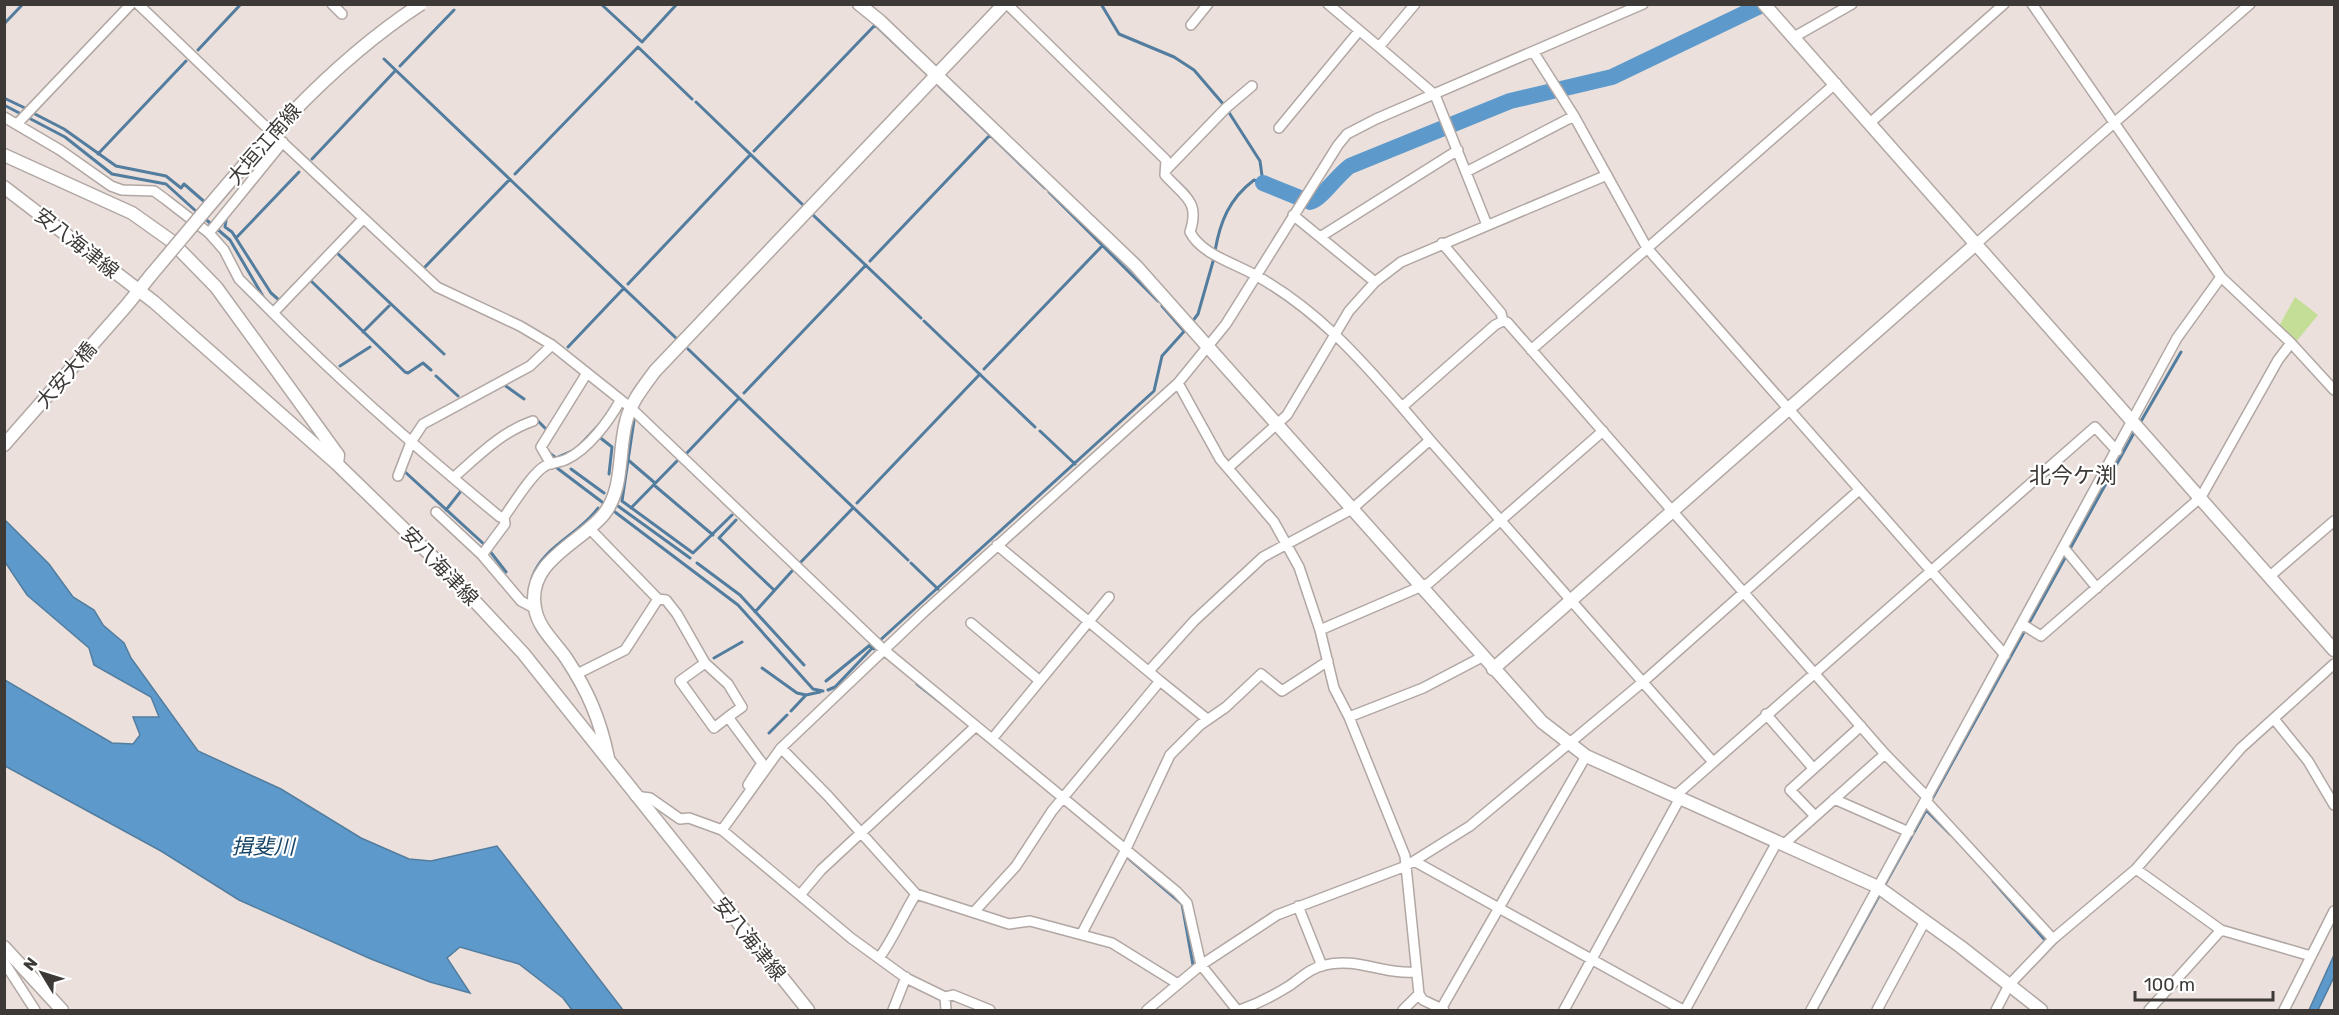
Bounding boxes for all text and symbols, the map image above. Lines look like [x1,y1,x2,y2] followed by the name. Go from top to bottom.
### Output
[222,98,306,190] street label: 大垣江南線
[30,203,124,283] street label: 安八海津線
[31,337,101,413] street label: 大安大橋
[2029,462,2117,489] district label: 北今ケ渕
[397,522,483,610] street label: 安八海津線
[232,834,296,859] water label: 揖斐川
[709,893,791,985] street label: 安八海津線
[12,943,72,1003] north arrow
[20,954,42,974] text: N
[2135,964,2273,1002] scale bar
[2144,974,2195,996] text: 100 m

